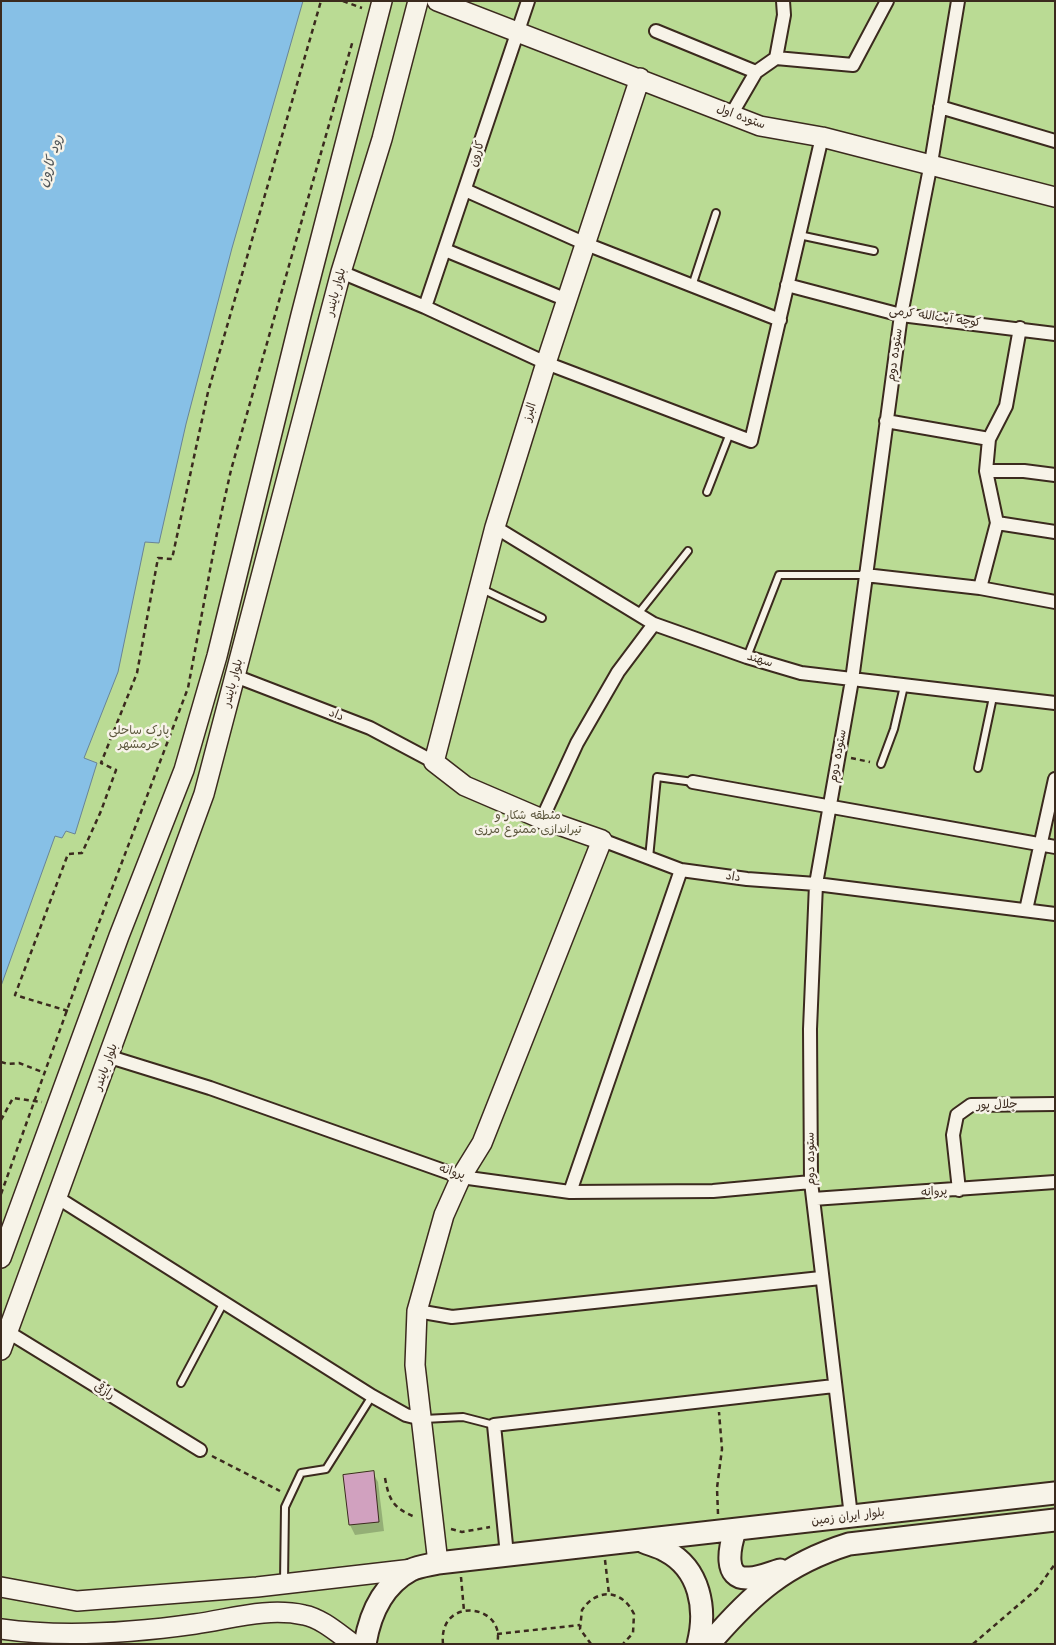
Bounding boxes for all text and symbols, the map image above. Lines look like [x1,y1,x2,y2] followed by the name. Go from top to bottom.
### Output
[715,102,767,132] street label: ستوده اول
[35,133,67,189] water label: رود کارون
[466,139,488,169] street label: کارون
[323,267,349,317] street label: بلوار بایندر
[888,303,982,331] street label: کوچه آیت‌الله کرمی
[884,327,906,383] street label: ستوده دوم
[520,401,540,423] street label: البرز
[745,649,775,671] street label: سهند
[220,658,246,708] street label: بلوار بایندر
[326,706,346,724] street label: داد
[109,724,169,752] park label: پارک ساحلی خرمشهر
[826,728,850,784] street label: ستوده دوم
[474,809,582,837] park label: منطقه شکار و تیراندازی ممنوع مرزی
[725,869,741,885] street label: داد
[91,1042,121,1092] street label: بلوار بایندر
[976,1097,1018,1113] street label: جلال پور
[803,1132,819,1186] street label: ستوده دوم
[437,1161,467,1183] street label: پروانه
[920,1184,948,1200] street label: پروانه
[91,1379,117,1403] street label: رازقی
[811,1505,885,1529] street label: بلوار ایران زمین

